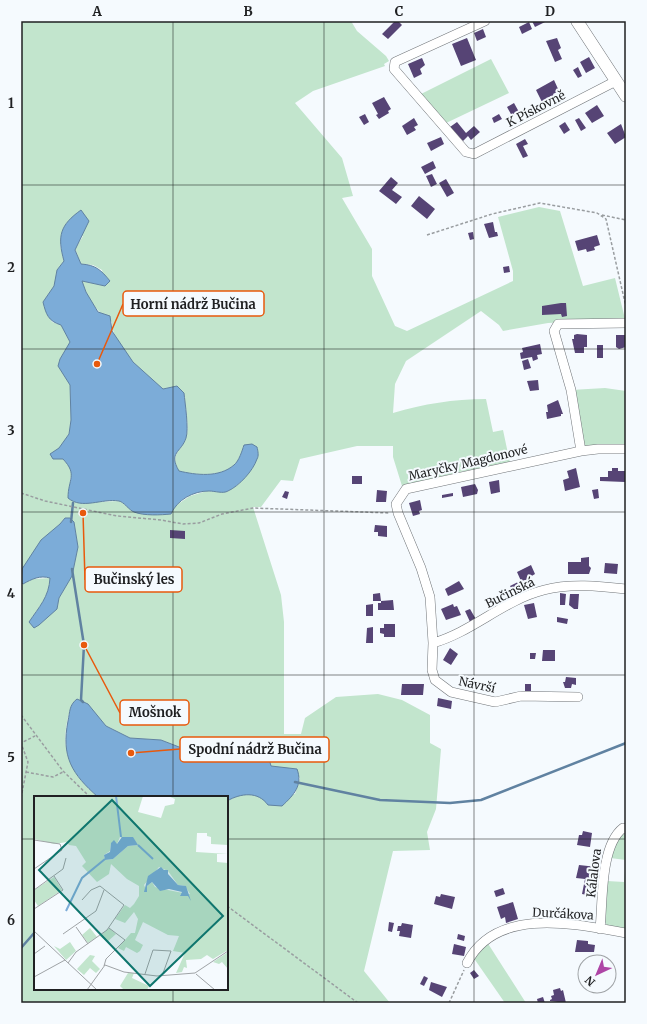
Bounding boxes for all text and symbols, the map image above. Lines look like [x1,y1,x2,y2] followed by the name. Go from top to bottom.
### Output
[91,3,102,20] text: A
[243,3,253,20] text: B
[395,3,404,20] text: C
[545,3,555,20] text: D
[504,87,568,130] street label: K Pískovně
[8,95,14,112] text: 1
[7,259,15,276] text: 2
[123,291,264,316] callout: Horní nádrž Bučina
[130,296,256,313] text: Horní nádrž Bučina
[7,422,15,439] text: 3
[407,442,529,484] street label: Maryčky Magdonové
[85,567,182,592] callout: Bučinský les
[93,571,175,588] text: Bučinský les
[483,574,537,611] street label: Bučinská
[7,585,16,602] text: 4
[457,673,498,696] street label: Návrší
[120,700,189,725] callout: Mošnok
[129,704,182,721] text: Mošnok
[180,737,329,762] callout: Spodní nádrž Bučina
[188,741,322,758] text: Spodní nádrž Bučina
[7,749,15,766] text: 5
[34,796,228,990] inset map
[583,847,604,898] street label: Kálalova
[532,904,595,923] street label: Durčákova
[7,912,15,929] text: 6
[577,954,617,994] north arrow
[582,973,598,989] text: N

